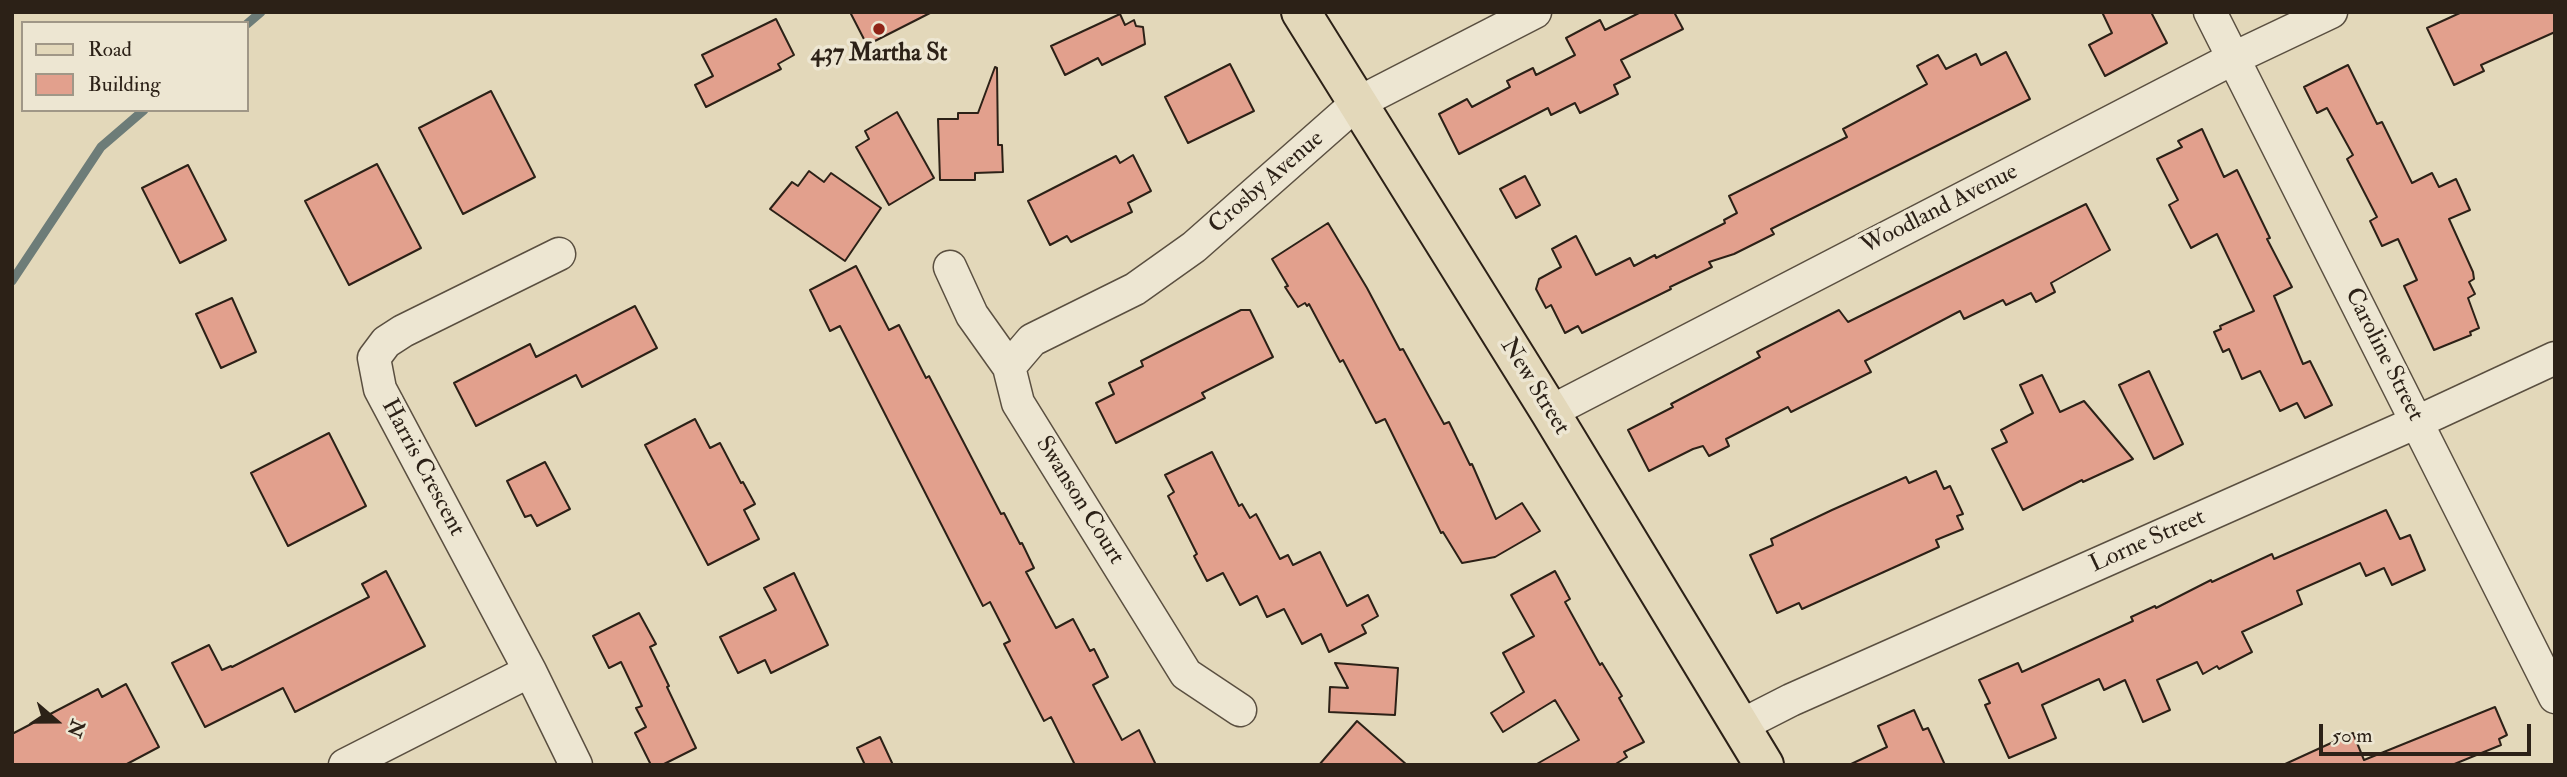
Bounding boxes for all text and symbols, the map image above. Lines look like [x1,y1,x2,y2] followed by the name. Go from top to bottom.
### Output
[21,21,248,112] legend
[871,21,887,37] marker: 437 Martha St
[88,36,132,63] text: Road
[811,41,947,69] place label: 437 Martha St
[88,71,161,98] text: Building
[1204,125,1330,241] street label: Crosby Avenue
[1857,158,2023,262] street label: Woodland Avenue
[2337,284,2429,426] street label: Caroline Street
[1493,333,1575,441] street label: New Street
[374,394,470,542] street label: Harris Crescent
[1028,432,1130,570] street label: Swanson Court
[2086,504,2210,580] street label: Lorne Street
[21,686,91,756] north arrow
[2322,710,2534,754] scale bar
[62,716,90,740] text: N
[2332,722,2373,749] text: 50 m

